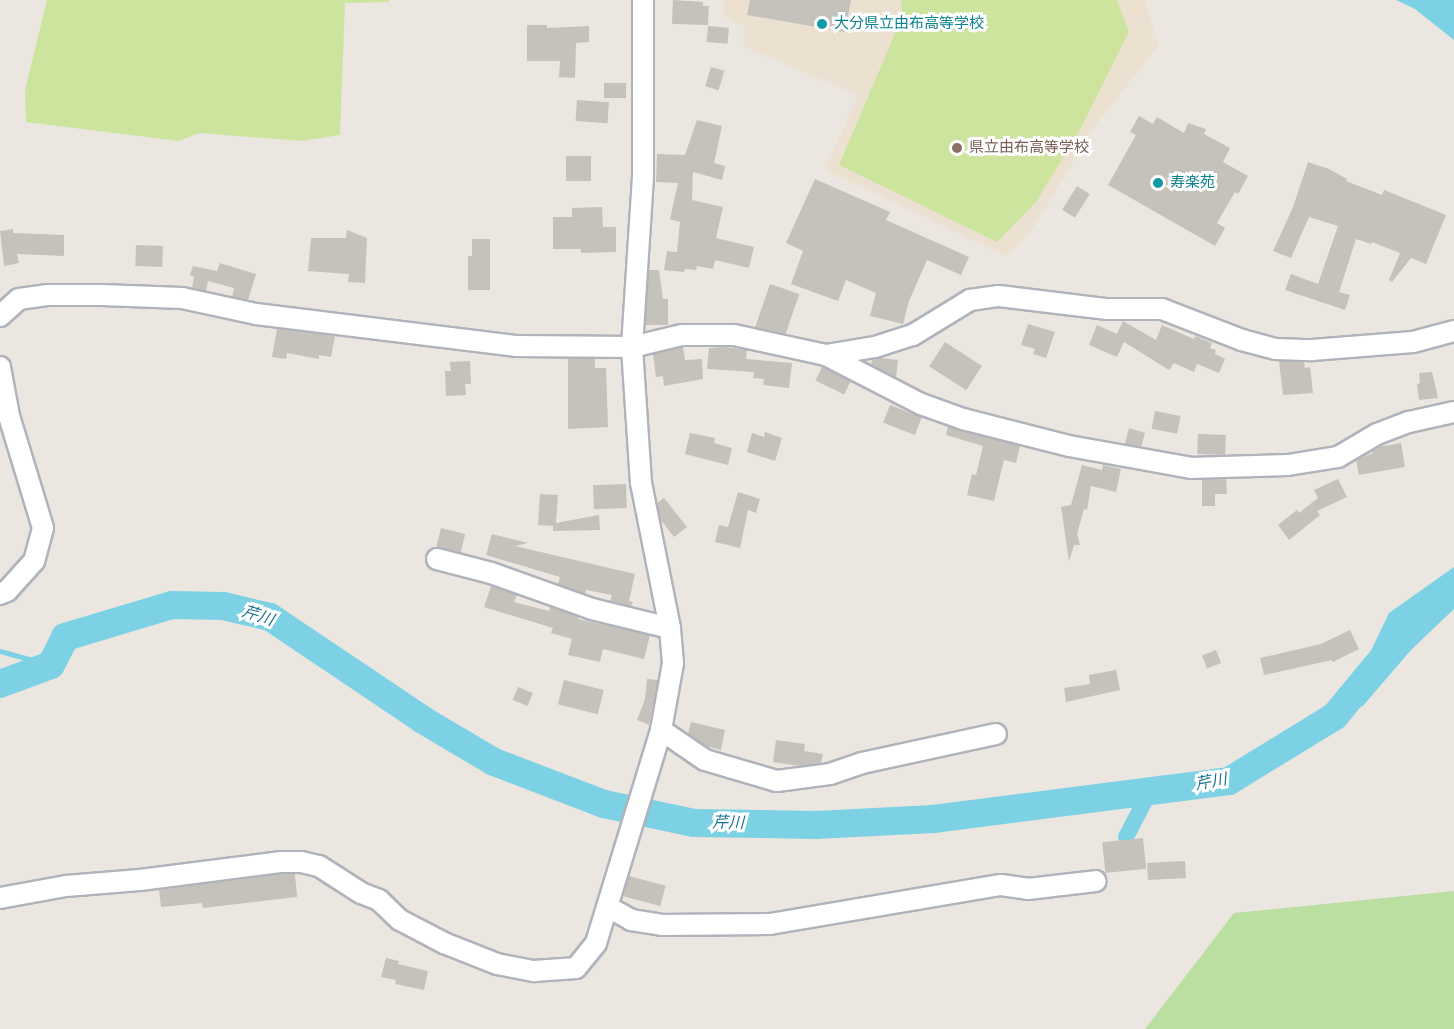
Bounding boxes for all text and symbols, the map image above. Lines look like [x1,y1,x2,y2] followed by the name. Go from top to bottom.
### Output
[834,15,984,33] place label: 大分県立由布高等学校
[815,17,829,31] marker: 大分県立由布高等学校
[969,139,1089,157] place label: 県立由布高等学校
[950,141,964,155] marker: 県立由布高等学校
[1170,174,1215,192] place label: 寿楽苑
[1151,176,1165,190] marker: 寿楽苑
[240,602,276,630] water label: 芹川
[1194,770,1228,794] water label: 芹川
[712,813,744,833] water label: 芹川

